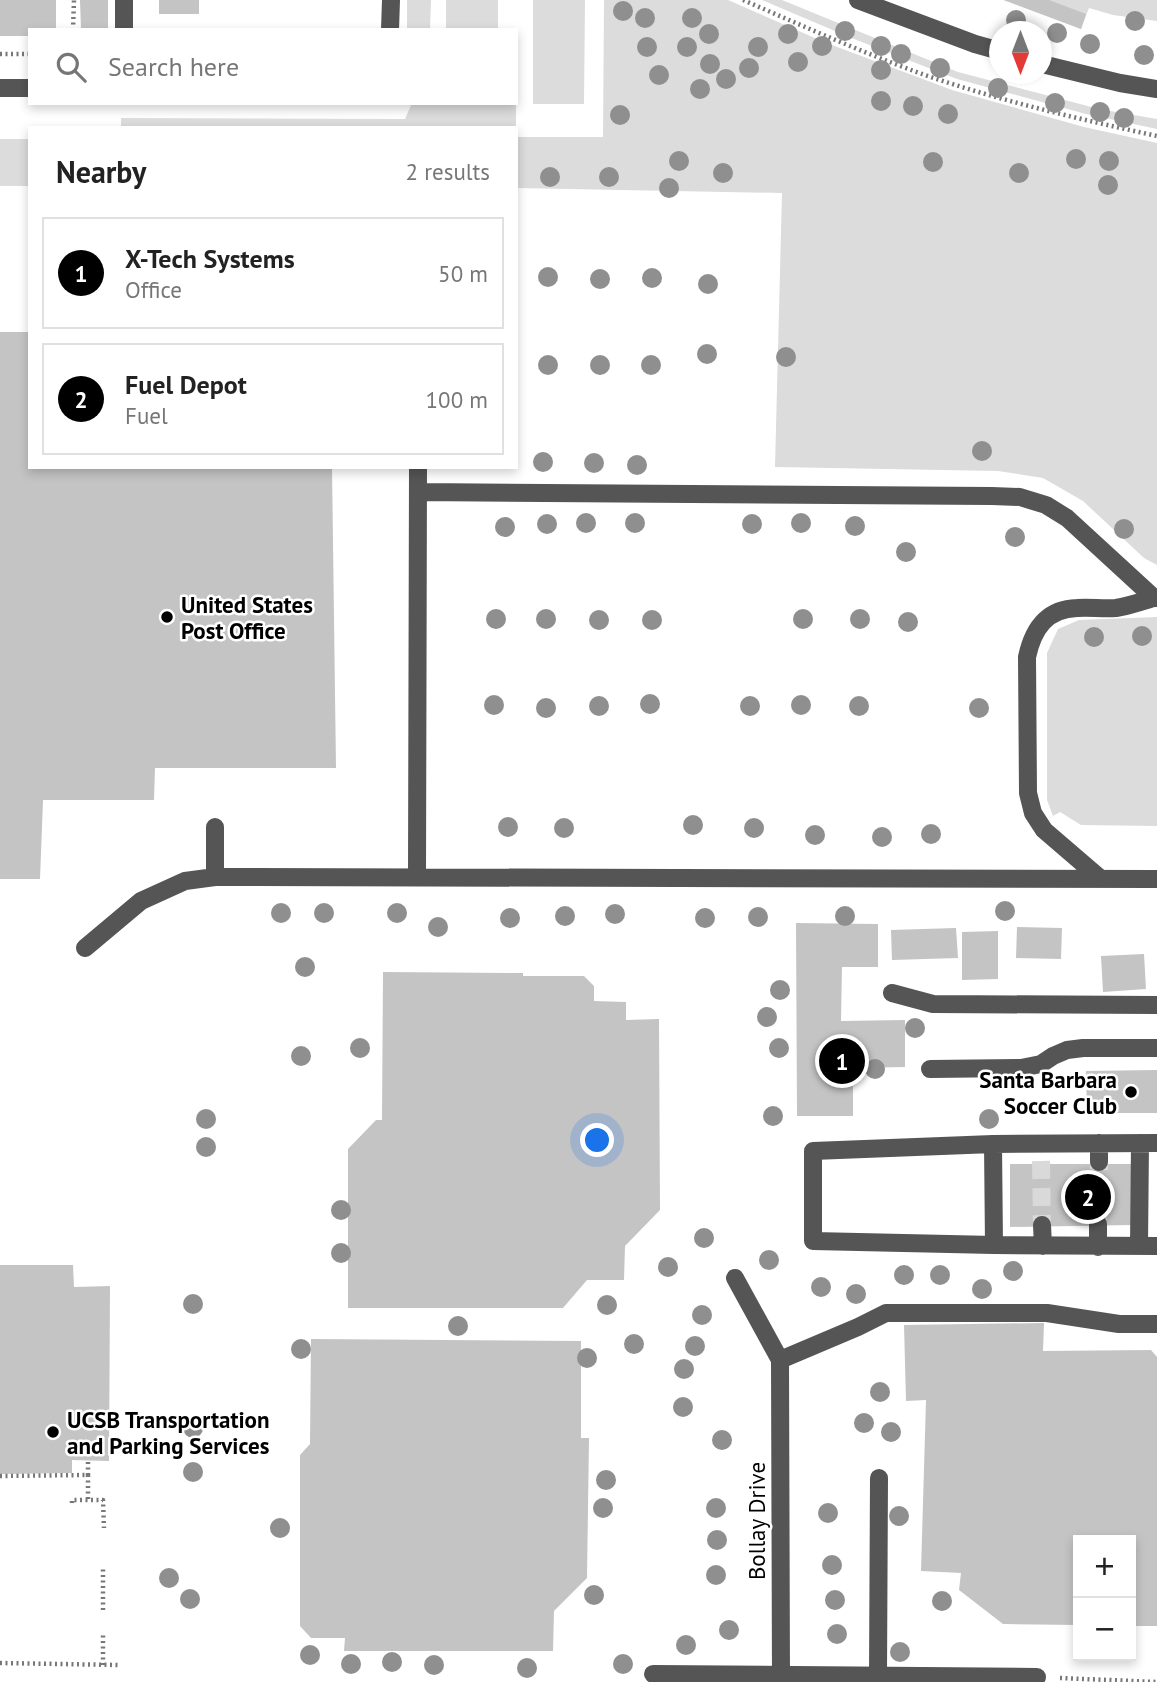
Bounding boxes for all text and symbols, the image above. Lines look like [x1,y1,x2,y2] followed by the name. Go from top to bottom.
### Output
[989,21,1052,84] north arrow
[28,28,518,105] search box
[52,48,90,86] icon: search
[108,50,239,83] text: Search here
[56,152,146,191] text: Nearby
[406,157,490,186] text: 2 results
[125,242,295,275] text: X-Tech Systems
[74,259,88,288] text: 1
[438,259,488,288] text: 50 m
[125,275,182,304] text: Office
[125,368,247,401] text: Fuel Depot
[74,385,88,414] text: 2
[426,385,488,414] text: 100 m
[125,401,168,430] text: Fuel
[181,590,313,645] place label: United States Post Office
[159,609,175,625] marker: United States Post Office
[819,1035,865,1087] pin: 1
[979,1065,1117,1120] place label: Santa Barbara Soccer Club
[1123,1084,1139,1100] marker: Santa Barbara Soccer Club
[580,1123,614,1157] your location
[1065,1171,1111,1223] pin: 2
[67,1405,270,1460] place label: UCSB Transportation and Parking Services
[45,1424,61,1440] marker: UCSB Transportation and Parking Services
[742,1462,771,1580] street label: Bollay Drive
[1073,1535,1136,1661] map controls
[1073,1535,1136,1598] button: +
[1073,1598,1136,1661] button: −

